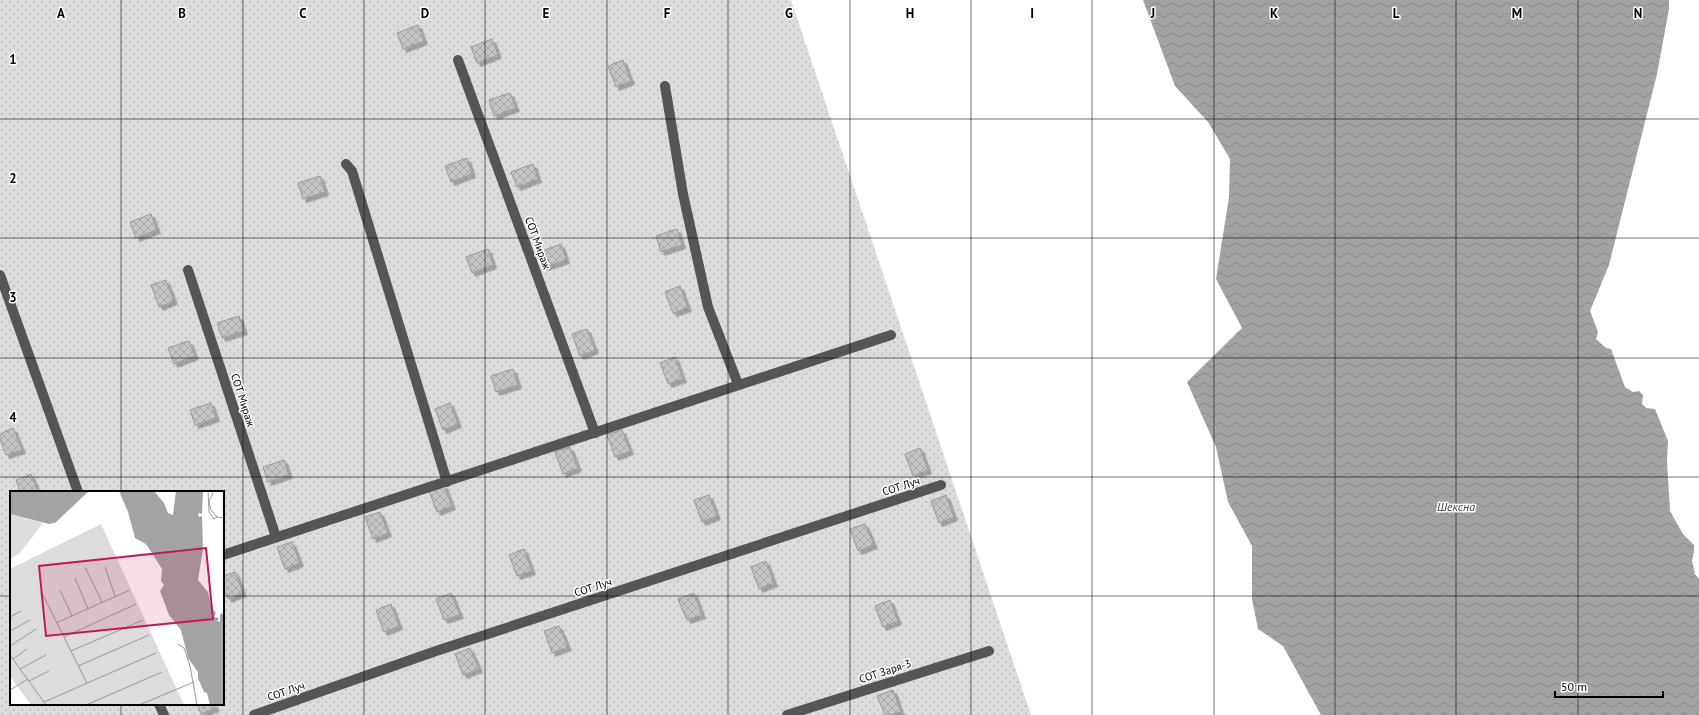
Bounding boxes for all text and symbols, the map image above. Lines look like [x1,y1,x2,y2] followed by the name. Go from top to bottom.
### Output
[57,5,65,22] text: A
[178,5,186,22] text: B
[299,5,307,22] text: C
[421,5,429,22] text: D
[543,5,550,22] text: E
[664,5,671,22] text: F
[785,5,793,22] text: G
[906,5,914,22] text: H
[1030,5,1034,22] text: I
[1150,5,1155,22] text: J
[1270,5,1278,22] text: K
[1393,5,1400,22] text: L
[1512,5,1522,22] text: M
[1634,5,1642,22] text: N
[9,51,17,68] text: 1
[9,170,17,187] text: 2
[522,215,554,272] street label: СОТ Мираж
[9,289,17,306] text: 3
[228,372,258,429] street label: СОТ Мираж
[9,409,17,426] text: 4
[880,473,922,499] street label: СОТ Луч
[10,491,224,705] inset map
[1437,499,1475,514] water label: Шексна
[572,574,614,600] street label: СОТ Луч
[857,656,913,686] street label: СОТ Заря-3
[1555,673,1663,699] scale bar
[265,678,307,704] street label: СОТ Луч
[1561,679,1587,694] text: 50 m

